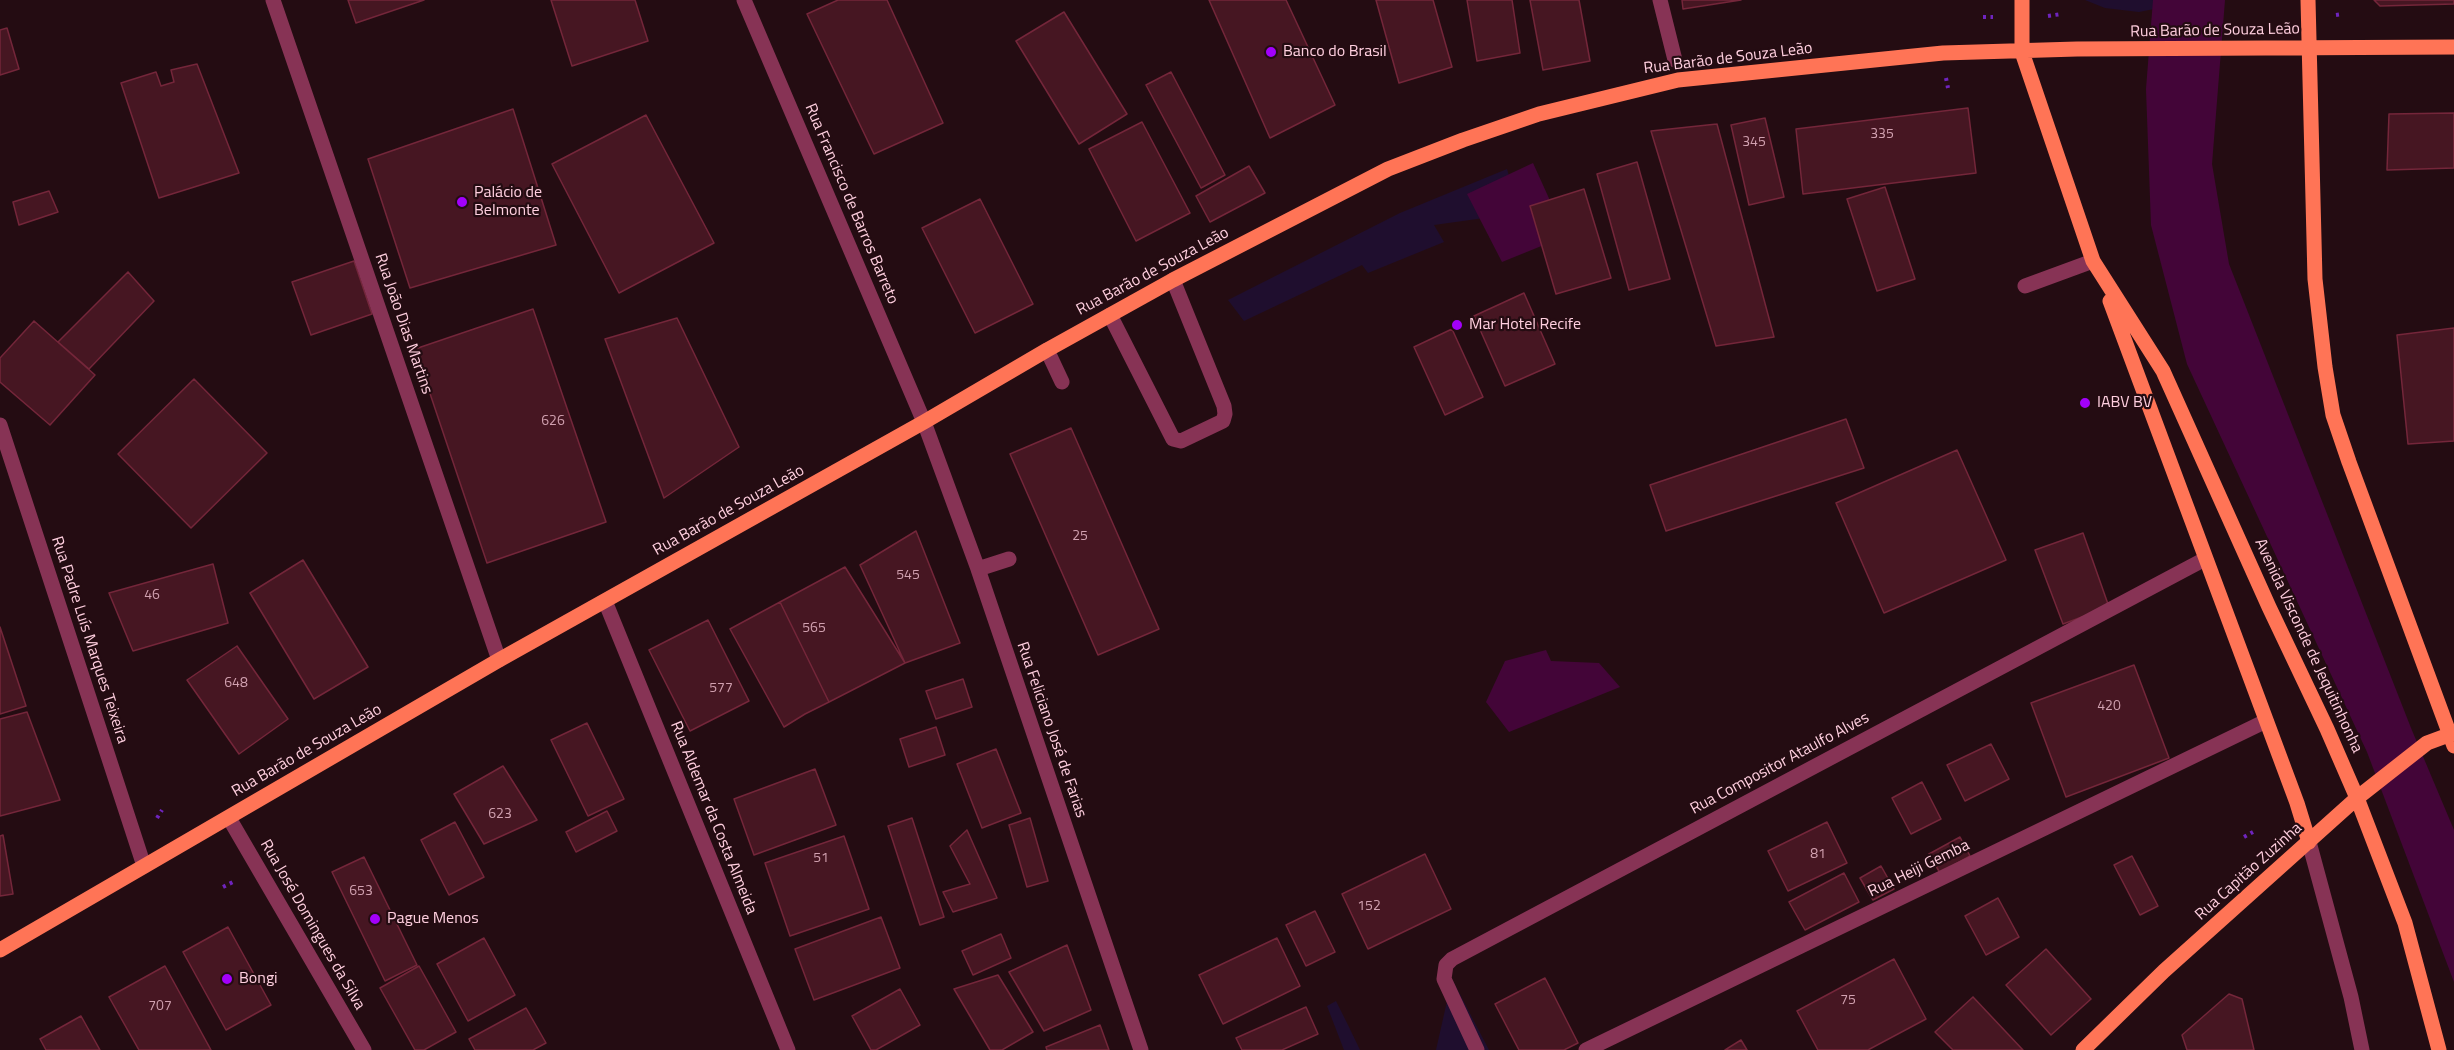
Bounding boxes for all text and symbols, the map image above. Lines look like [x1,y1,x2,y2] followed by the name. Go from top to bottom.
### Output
[2130,20,2300,42] street label: Rua Barão de Souza Leão
[1643,39,1813,79] street label: Rua Barão de Souza Leão
[1283,42,1387,62] place label: Banco do Brasil
[1264,45,1278,59] marker: Banco do Brasil
[800,101,902,307] street label: Rua Francisco de Barros Barreto
[1870,127,1894,143] house number: 335
[1742,135,1766,151] house number: 345
[474,183,542,221] place label: Palácio de Belmonte
[455,195,469,209] marker: Palácio de Belmonte
[1074,224,1232,320] street label: Rua Barão de Souza Leão
[370,251,436,397] street label: Rua João Dias Martins
[1469,315,1581,335] place label: Mar Hotel Recife
[1450,318,1464,332] marker: Mar Hotel Recife
[2097,393,2152,413] place label: IABV BV
[2078,396,2092,410] marker: IABV BV
[541,414,565,430] house number: 626
[650,461,808,561] street label: Rua Barão de Souza Leão
[1072,529,1088,545] house number: 25
[46,534,132,746] street label: Rua Padre Luís Marques Teixeira
[2250,536,2366,756] street label: Avenida Visconde de Jequitinhonha
[896,568,920,584] house number: 545
[144,588,160,604] house number: 46
[802,621,826,637] house number: 565
[1012,640,1090,820] street label: Rua Feliciano José de Farias
[224,676,248,692] house number: 648
[709,681,733,697] house number: 577
[2097,699,2121,715] house number: 420
[229,700,385,802] street label: Rua Barão de Souza Leão
[1687,709,1873,819] street label: Rua Compositor Ataulfo Alves
[665,719,761,917] street label: Rua Aldemar da Costa Almeida
[488,807,512,823] house number: 623
[2192,819,2306,925] street label: Rua Capitão Zuzinha
[255,836,369,1014] street label: Rua José Domingues da Silva
[1865,836,1973,902] street label: Rua Heiji Gemba
[1810,847,1826,863] house number: 81
[813,851,829,867] house number: 51
[349,884,373,900] house number: 653
[1357,899,1381,915] house number: 152
[387,909,479,929] place label: Pague Menos
[368,912,382,926] marker: Pague Menos
[239,969,278,989] place label: Bongi
[220,972,234,986] marker: Bongi
[1840,993,1856,1009] house number: 75
[148,999,172,1015] house number: 707

